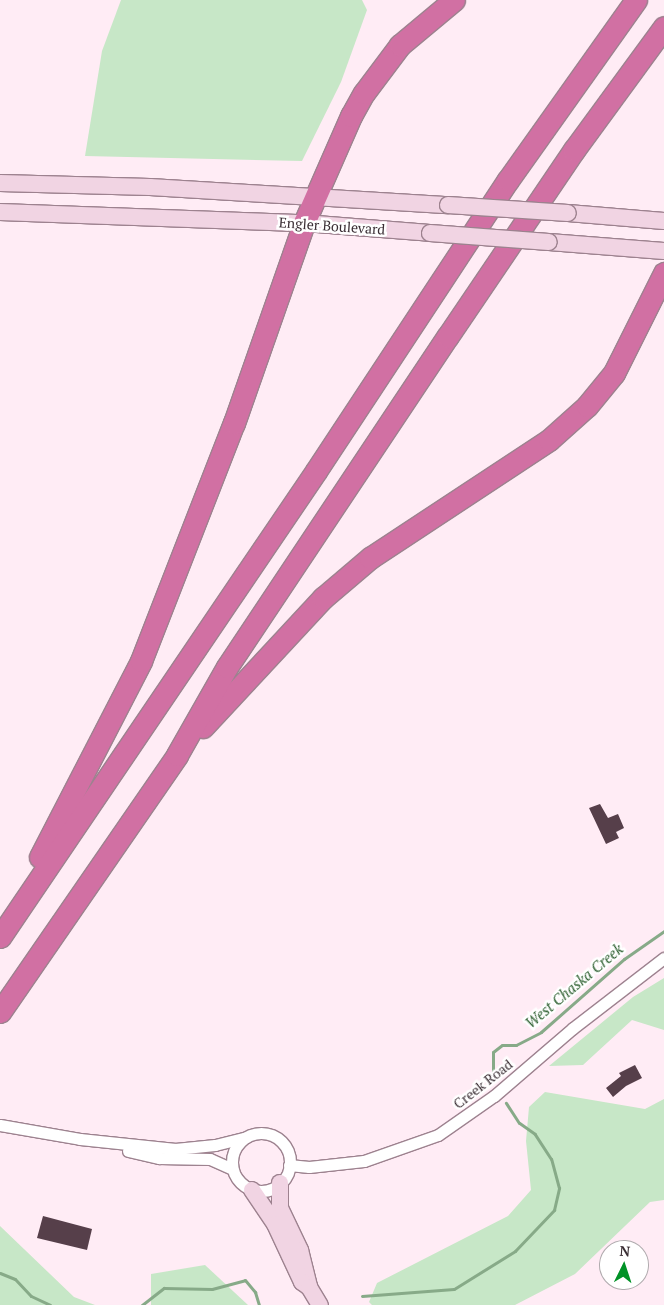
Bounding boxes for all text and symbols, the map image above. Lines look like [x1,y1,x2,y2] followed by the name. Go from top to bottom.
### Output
[278,214,386,238] street label: Engler Boulevard
[522,940,626,1032] water label: West Chaska Creek
[450,1056,516,1112] street label: Creek Road
[599,1240,649,1290] north arrow
[619,1241,631,1260] text: N

